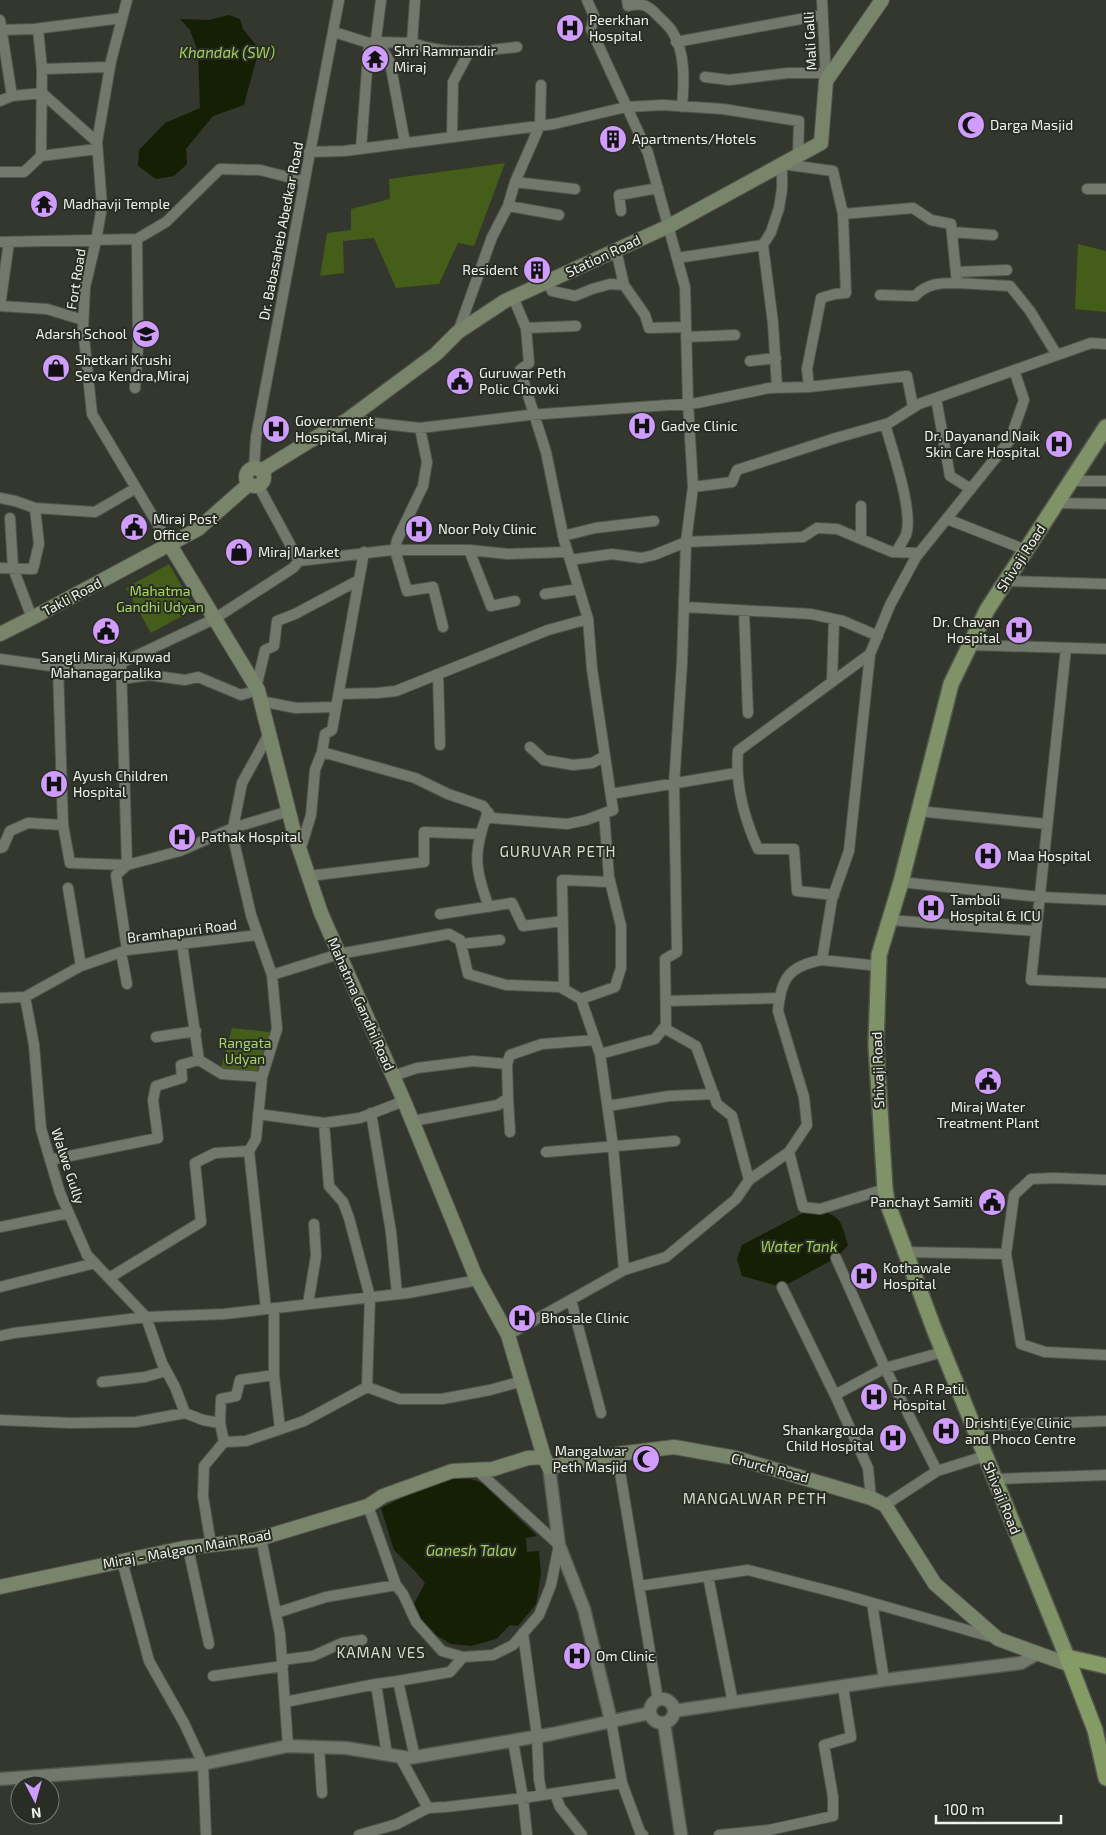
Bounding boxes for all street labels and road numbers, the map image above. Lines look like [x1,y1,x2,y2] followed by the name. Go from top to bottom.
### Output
[799,11,820,71] street label: Mali Galli
[255,140,306,322] street label: Dr. Babasaheb Abedkar Road
[562,231,643,280] street label: Station Road
[62,247,89,311] street label: Fort Road
[993,521,1049,595] street label: Shivaji Road
[39,574,104,619] street label: Takli Road
[126,915,238,946] street label: Bramhapuri Road
[324,935,398,1073] street label: Mahatma Gandhi Road
[868,1031,887,1109] street label: Shivaji Road
[48,1126,89,1207] street label: Walwe Gully
[729,1449,811,1486] street label: Church Road
[980,1459,1025,1537] street label: Shivaji Road
[101,1525,272,1572] street label: Miraj - Malgaon Main Road

